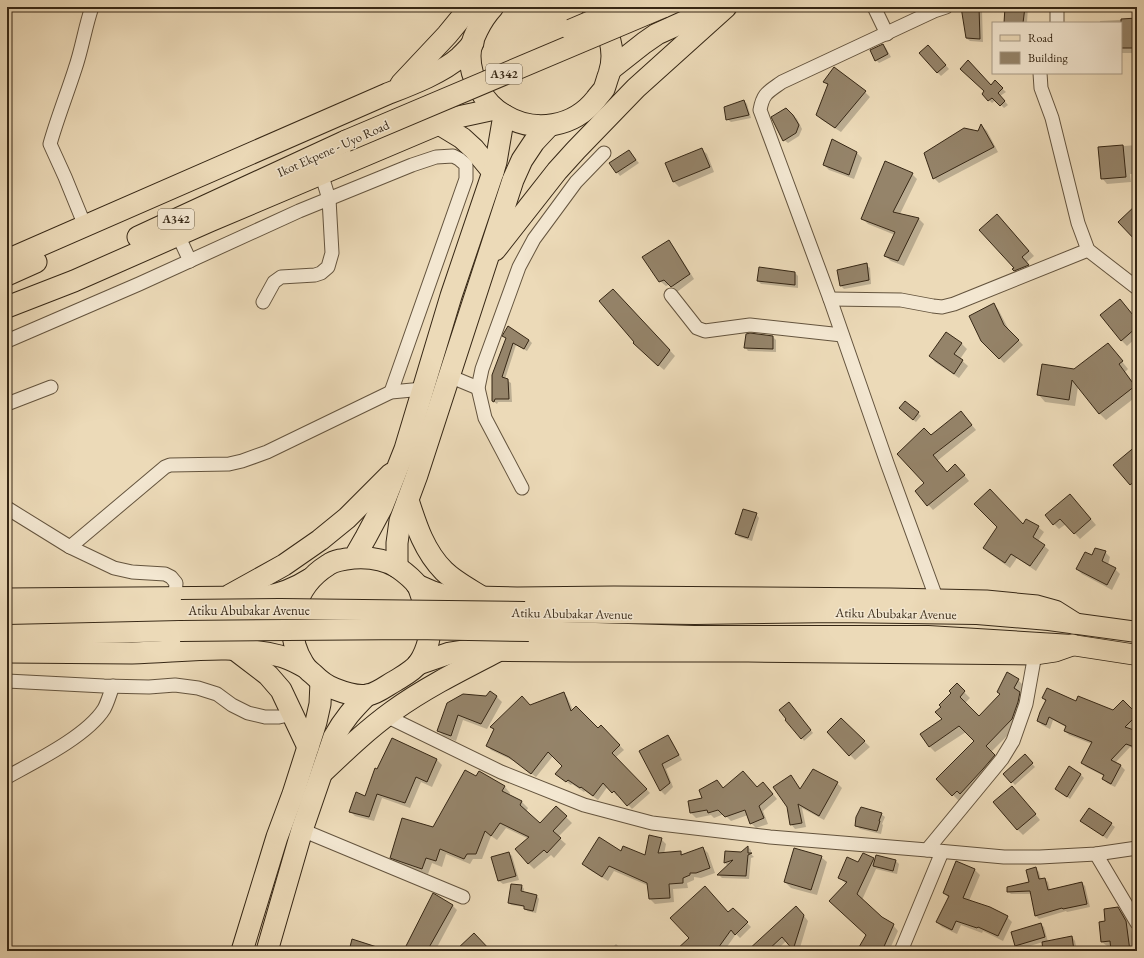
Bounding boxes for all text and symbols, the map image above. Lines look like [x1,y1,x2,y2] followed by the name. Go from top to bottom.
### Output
[992,22,1122,74] legend
[1028,30,1054,46] text: Road
[1028,50,1069,66] text: Building
[486,64,522,84] road number: A342
[275,116,392,181] street label: Ikot Ekpene - Uyo Road
[158,209,194,229] road number: A342
[187,602,310,619] street label: Atiku Abubakar Avenue
[510,604,633,623] street label: Atiku Abubakar Avenue
[834,604,957,623] street label: Atiku Abubakar Avenue

